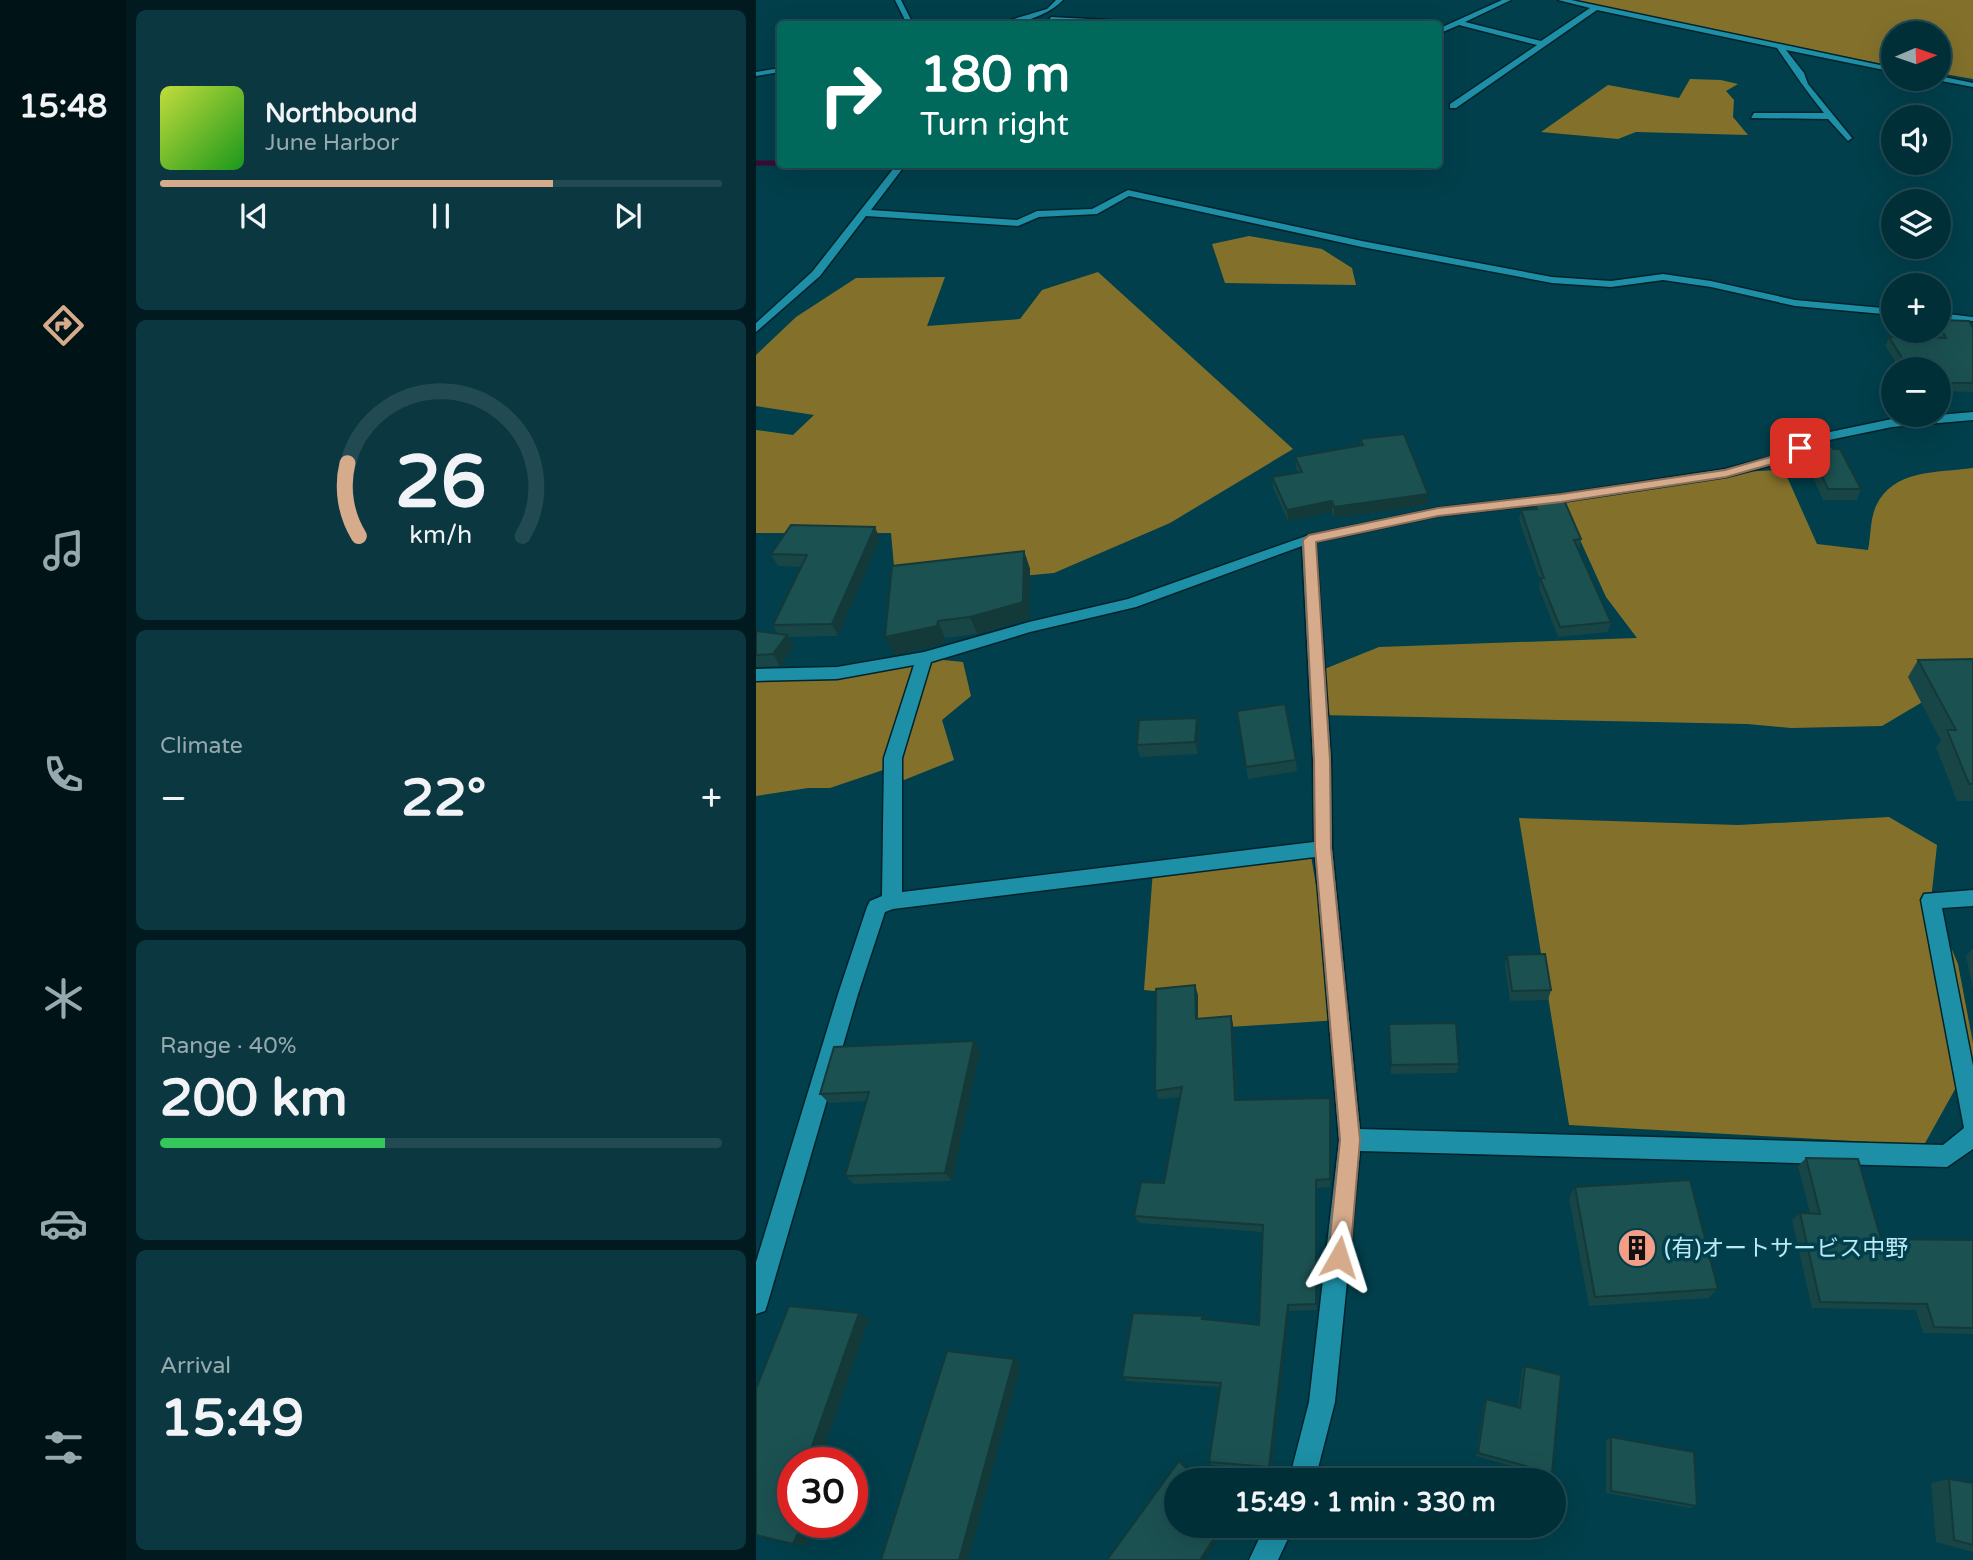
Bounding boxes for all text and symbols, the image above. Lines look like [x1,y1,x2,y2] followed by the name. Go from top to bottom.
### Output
[1881,21,1951,91] north arrow
[1881,21,1951,427] map controls
[920,46,1070,105] text: 180 m
[805,49,896,140] icon: right
[19,88,107,126] text: 15:48
[265,98,417,129] text: Northbound
[1881,105,1951,175] button: sound
[920,106,1069,144] text: Turn right
[265,129,399,157] text: June Harbor
[1881,189,1951,259] button: layers
[235,197,273,235] icon: previous
[422,197,460,235] icon: pause
[609,197,647,235] icon: next
[1881,273,1951,343] button: +
[39,301,88,350] icon: directions
[1881,357,1951,427] button: −
[1770,418,1830,478] pin
[1781,429,1819,467] icon: arrive
[395,439,487,527] text: 26
[410,520,472,550] text: km/h
[39,526,88,575] icon: music
[160,732,243,760] text: Climate
[39,750,88,799] icon: phone
[401,767,486,830] text: 22°
[160,776,187,822] text: −
[701,776,722,822] text: +
[39,974,88,1023] icon: climate
[160,1032,296,1060] text: Range · 40%
[160,1067,348,1130] text: 200 km
[39,1199,88,1248] icon: car
[1302,1220,1376,1294] position arrow
[1616,1227,1658,1269] building icon: (有)オートサービス中野
[1664,1235,1908,1263] place label: (有)オートサービス中野
[160,1352,231,1380] text: Arrival
[160,1387,304,1450] text: 15:49
[39,1423,88,1472] icon: filters
[777,1447,868,1538] speed limit sign: 30
[1234,1487,1496,1518] text: 15:49 · 1 min · 330 m

